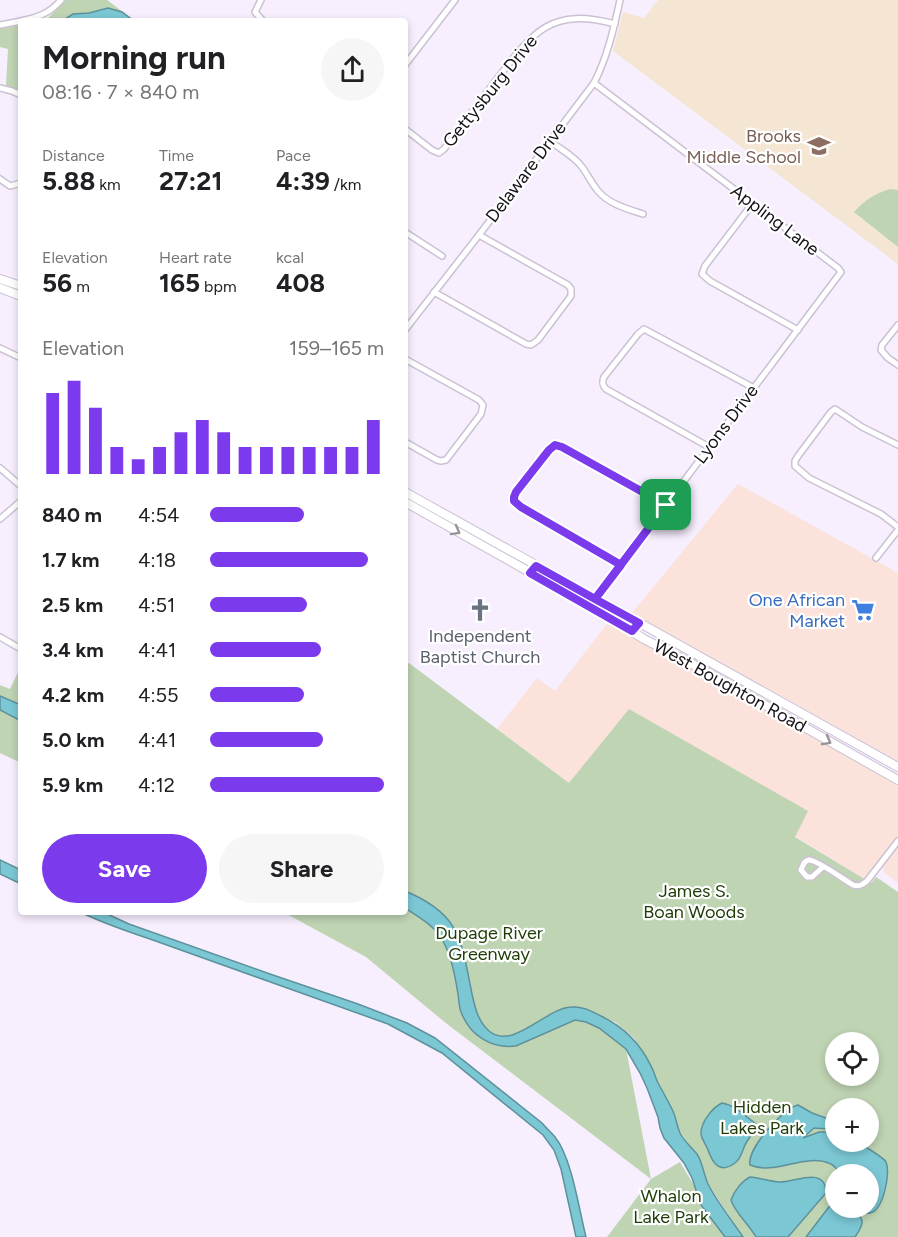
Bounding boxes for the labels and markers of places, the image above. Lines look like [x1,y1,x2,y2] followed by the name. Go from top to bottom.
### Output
[687,125,801,168] place label: Brooks Middle School
[806,133,832,159] school or university icon: Brooks Middle School
[640,479,691,530] pin
[749,589,845,632] place label: One African Market
[467,597,493,623] church icon: Independent Baptist Church
[850,597,876,623] supermarket icon: One African Market
[420,625,540,668] place label: Independent Baptist Church

